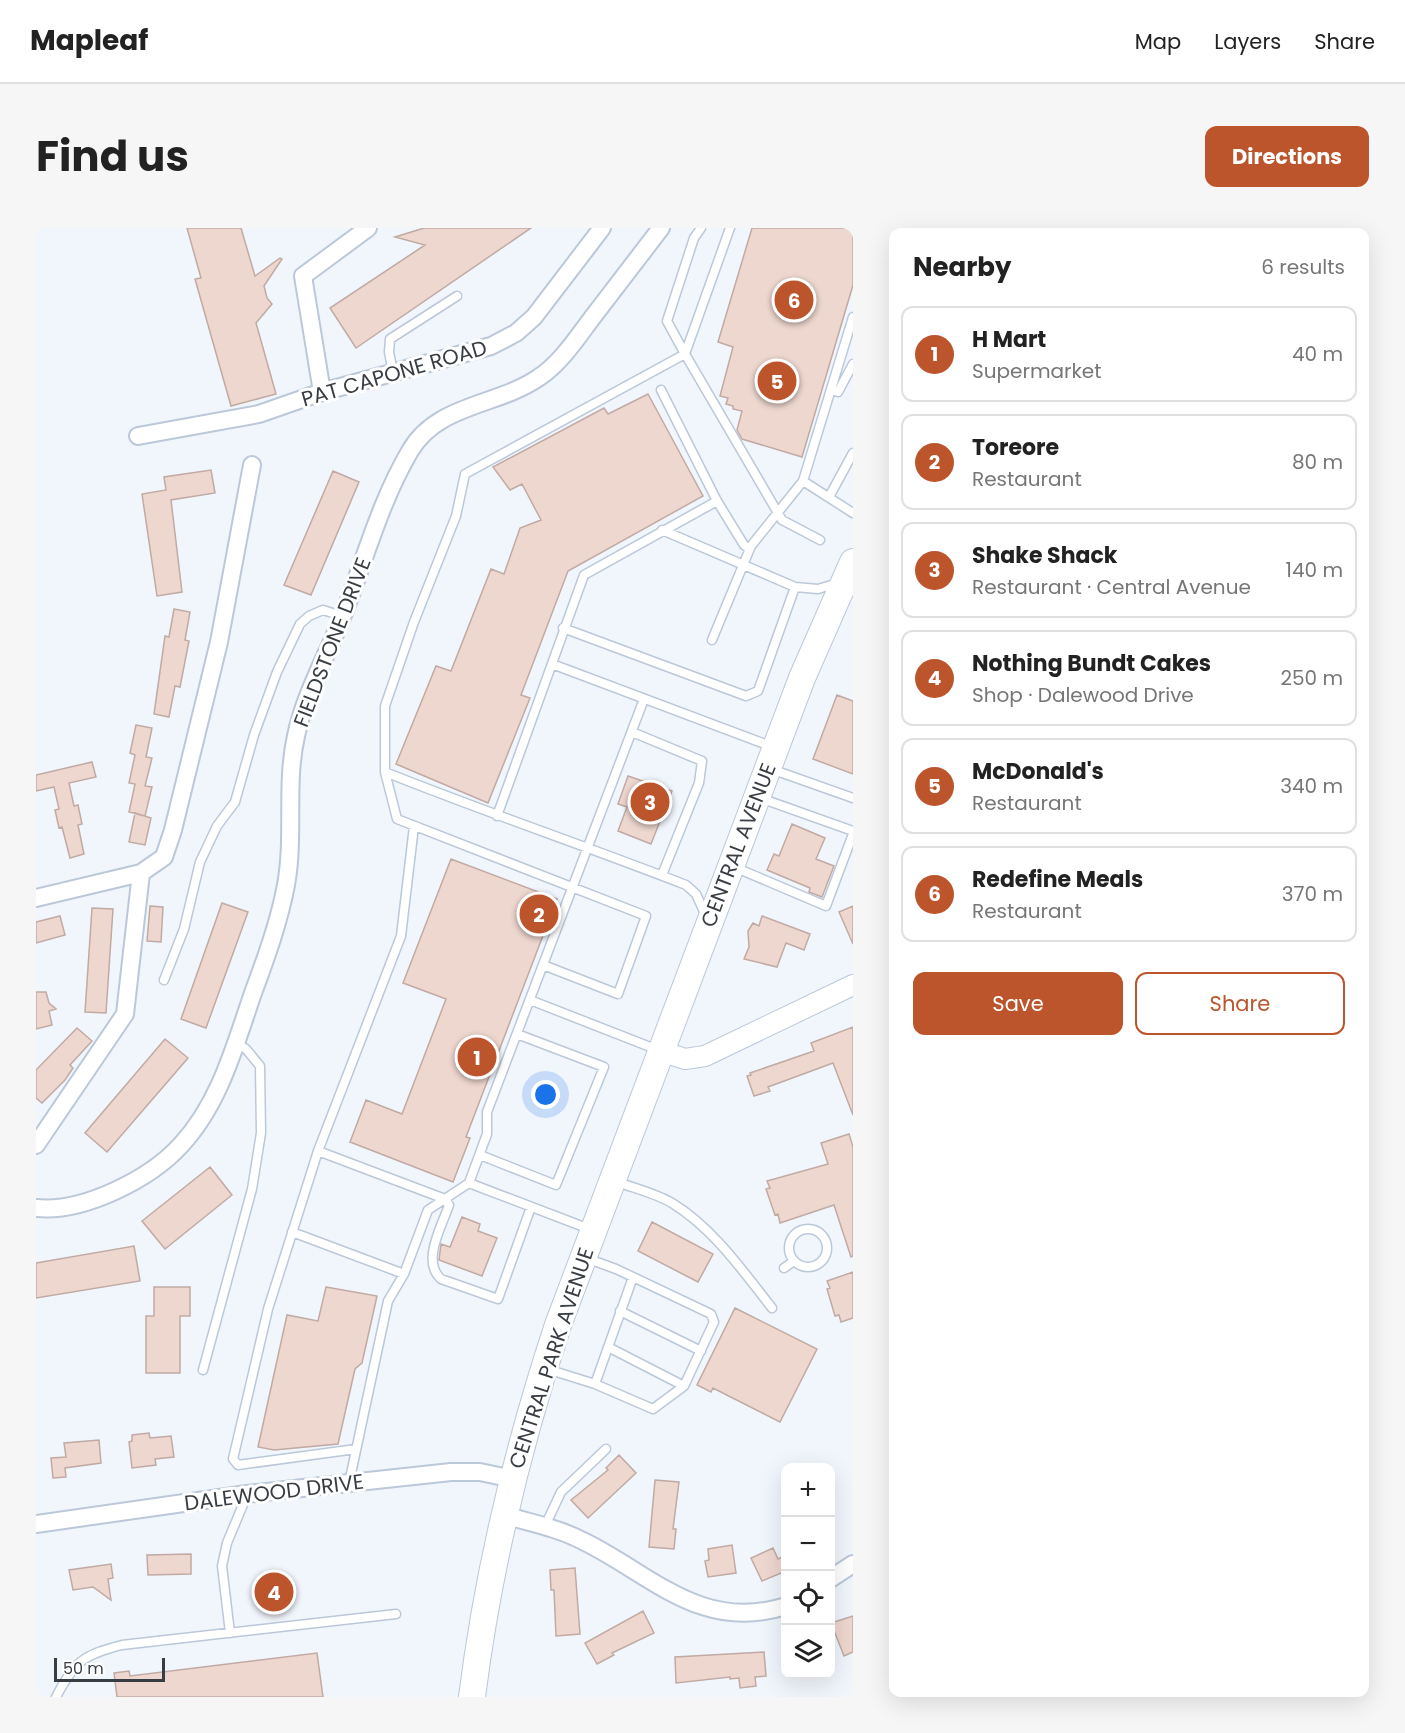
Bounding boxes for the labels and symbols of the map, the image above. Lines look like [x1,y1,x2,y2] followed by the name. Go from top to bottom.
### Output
[774,278,813,322] pin: 6
[298,333,490,413] street label: PAT CAPONE ROAD
[758,358,796,404] pin: 5
[286,553,378,731] street label: FIELDSTONE DRIVE
[693,759,783,931] street label: CENTRAL AVENUE
[630,780,670,824] pin: 3
[520,892,558,936] pin: 2
[458,1034,496,1080] pin: 1
[531,1080,560,1109] your location
[502,1244,600,1472] street label: CENTRAL PARK AVENUE
[183,1467,365,1517] street label: DALEWOOD DRIVE
[254,1570,294,1614] pin: 4
[54,1655,165,1682] scale bar

